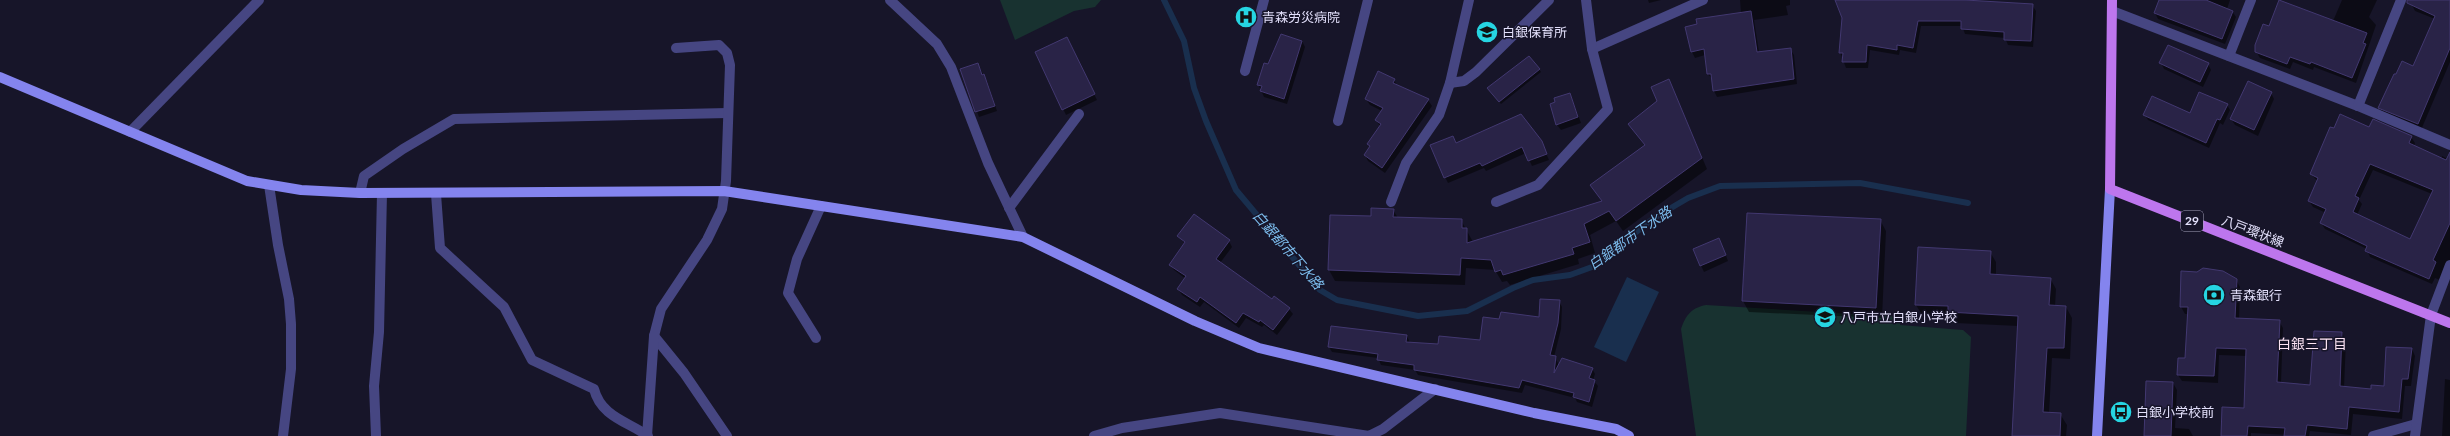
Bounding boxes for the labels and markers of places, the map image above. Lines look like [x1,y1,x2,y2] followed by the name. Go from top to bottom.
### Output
[1233,4,1259,30] hospital icon: 青森労災病院
[1262,9,1340,25] place label: 青森労災病院
[1474,19,1500,45] school or university icon: 白銀保育所
[1502,24,1567,40] place label: 白銀保育所
[2201,282,2227,308] bank icon: 青森銀行
[2230,287,2282,303] place label: 青森銀行
[1812,304,1838,330] school or university icon: 八戸市立白銀小学校
[1840,309,1957,325] place label: 八戸市立白銀小学校
[2108,399,2134,425] bus stop icon: 白銀小学校前
[2136,404,2214,420] place label: 白銀小学校前

